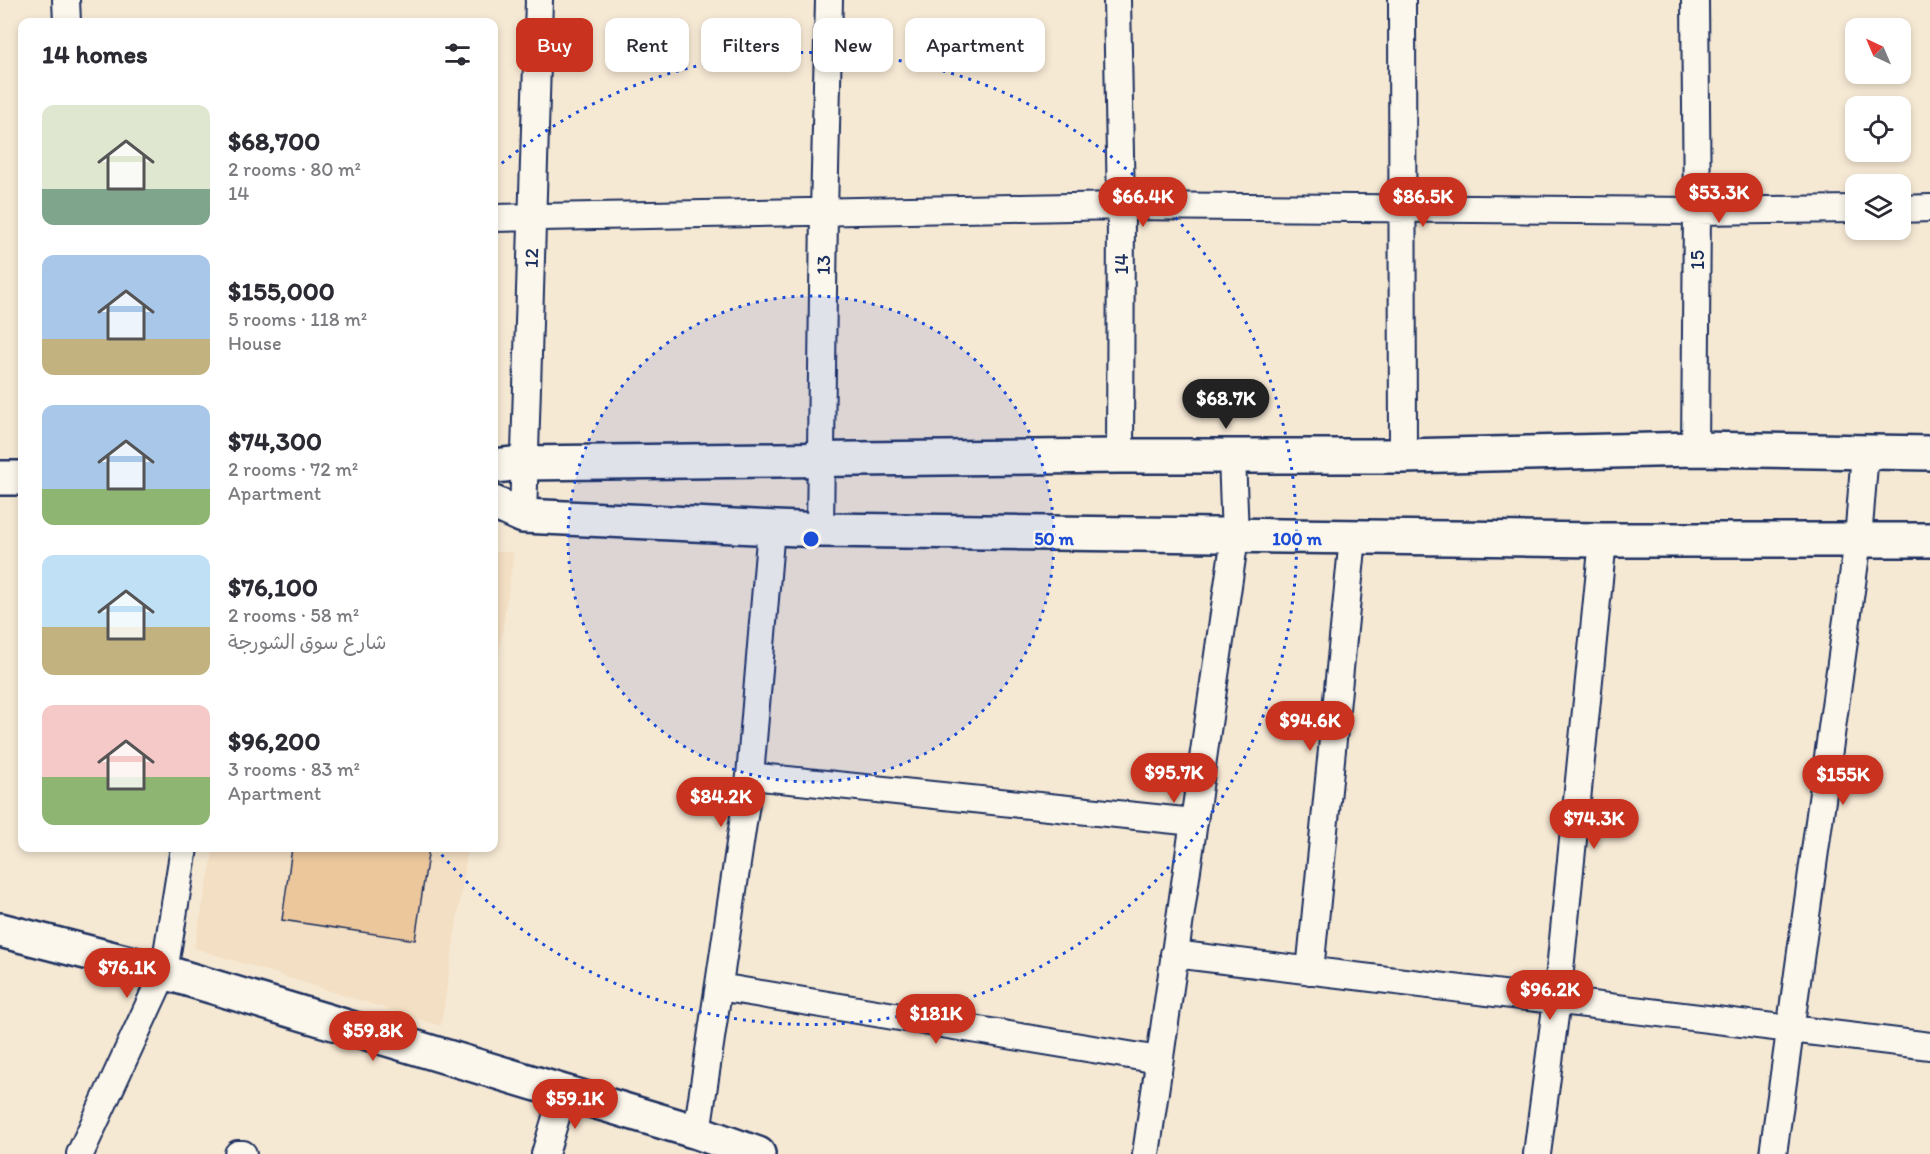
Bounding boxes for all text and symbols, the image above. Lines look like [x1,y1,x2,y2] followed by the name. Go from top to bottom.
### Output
[516,18,593,72] chip: Buy
[605,18,689,72] chip: Rent
[701,18,801,72] chip: Filters
[813,18,893,72] chip: New
[905,18,1045,72] chip: Apartment
[1845,18,1911,84] north arrow
[1845,18,1911,240] map controls
[42,38,148,70] text: 14 homes
[441,38,474,71] icon: filters
[1845,96,1911,162] button: locate
[228,125,320,157] text: $68,700
[90,129,162,201] icon: home
[228,157,361,181] text: 2 rooms · 80 m²
[1670,173,1768,224] pin: $53.3K
[1845,174,1911,240] button: layers
[1094,177,1192,228] pin: $66.4K
[1374,177,1472,228] pin: $86.5K
[1689,180,1749,204] text: $53.3K
[228,181,249,205] text: 14
[1112,184,1174,208] text: $66.4K
[1393,184,1453,208] text: $86.5K
[519,247,543,268] street label: 12
[1685,250,1709,270] street label: 15
[1109,253,1133,275] street label: 14
[811,255,835,275] street label: 13
[228,275,335,307] text: $155,000
[90,279,162,351] icon: home
[228,307,367,331] text: 5 rooms · 118 m²
[228,331,282,355] text: House
[1177,379,1275,430] pin: $68.7K
[1196,386,1256,410] text: $68.7K
[228,425,322,457] text: $74,300
[90,429,162,501] icon: home
[228,457,358,481] text: 2 rooms · 72 m²
[228,481,321,505] text: Apartment
[1034,528,1075,550] text: 50 m
[1272,528,1323,550] text: 100 m
[801,529,821,549] centre of rings
[228,571,318,603] text: $76,100
[90,579,162,651] icon: home
[228,603,359,627] text: 2 rooms · 58 m²
[228,630,386,654] text: شارع سوق الشورجة
[1261,701,1359,752] pin: $94.6K
[1280,708,1340,732] text: $94.6K
[228,725,320,757] text: $96,200
[90,729,162,801] icon: home
[1125,753,1223,804] pin: $95.7K
[1801,755,1885,806] pin: $155K
[228,757,360,781] text: 3 rooms · 83 m²
[1145,760,1203,784] text: $95.7K
[1816,762,1870,786] text: $155K
[672,777,770,828] pin: $84.2K
[228,781,321,805] text: Apartment
[690,784,752,808] text: $84.2K
[1545,799,1643,850] pin: $74.3K
[1564,806,1624,830] text: $74.3K
[78,948,176,999] pin: $76.1K
[98,955,156,979] text: $76.1K
[1501,970,1599,1021] pin: $96.2K
[1520,977,1580,1001] text: $96.2K
[894,994,978,1045] pin: $181K
[910,1001,962,1025] text: $181K
[324,1011,422,1062] pin: $59.8K
[343,1018,403,1042] text: $59.8K
[526,1079,624,1130] pin: $59.1K
[546,1086,604,1110] text: $59.1K

